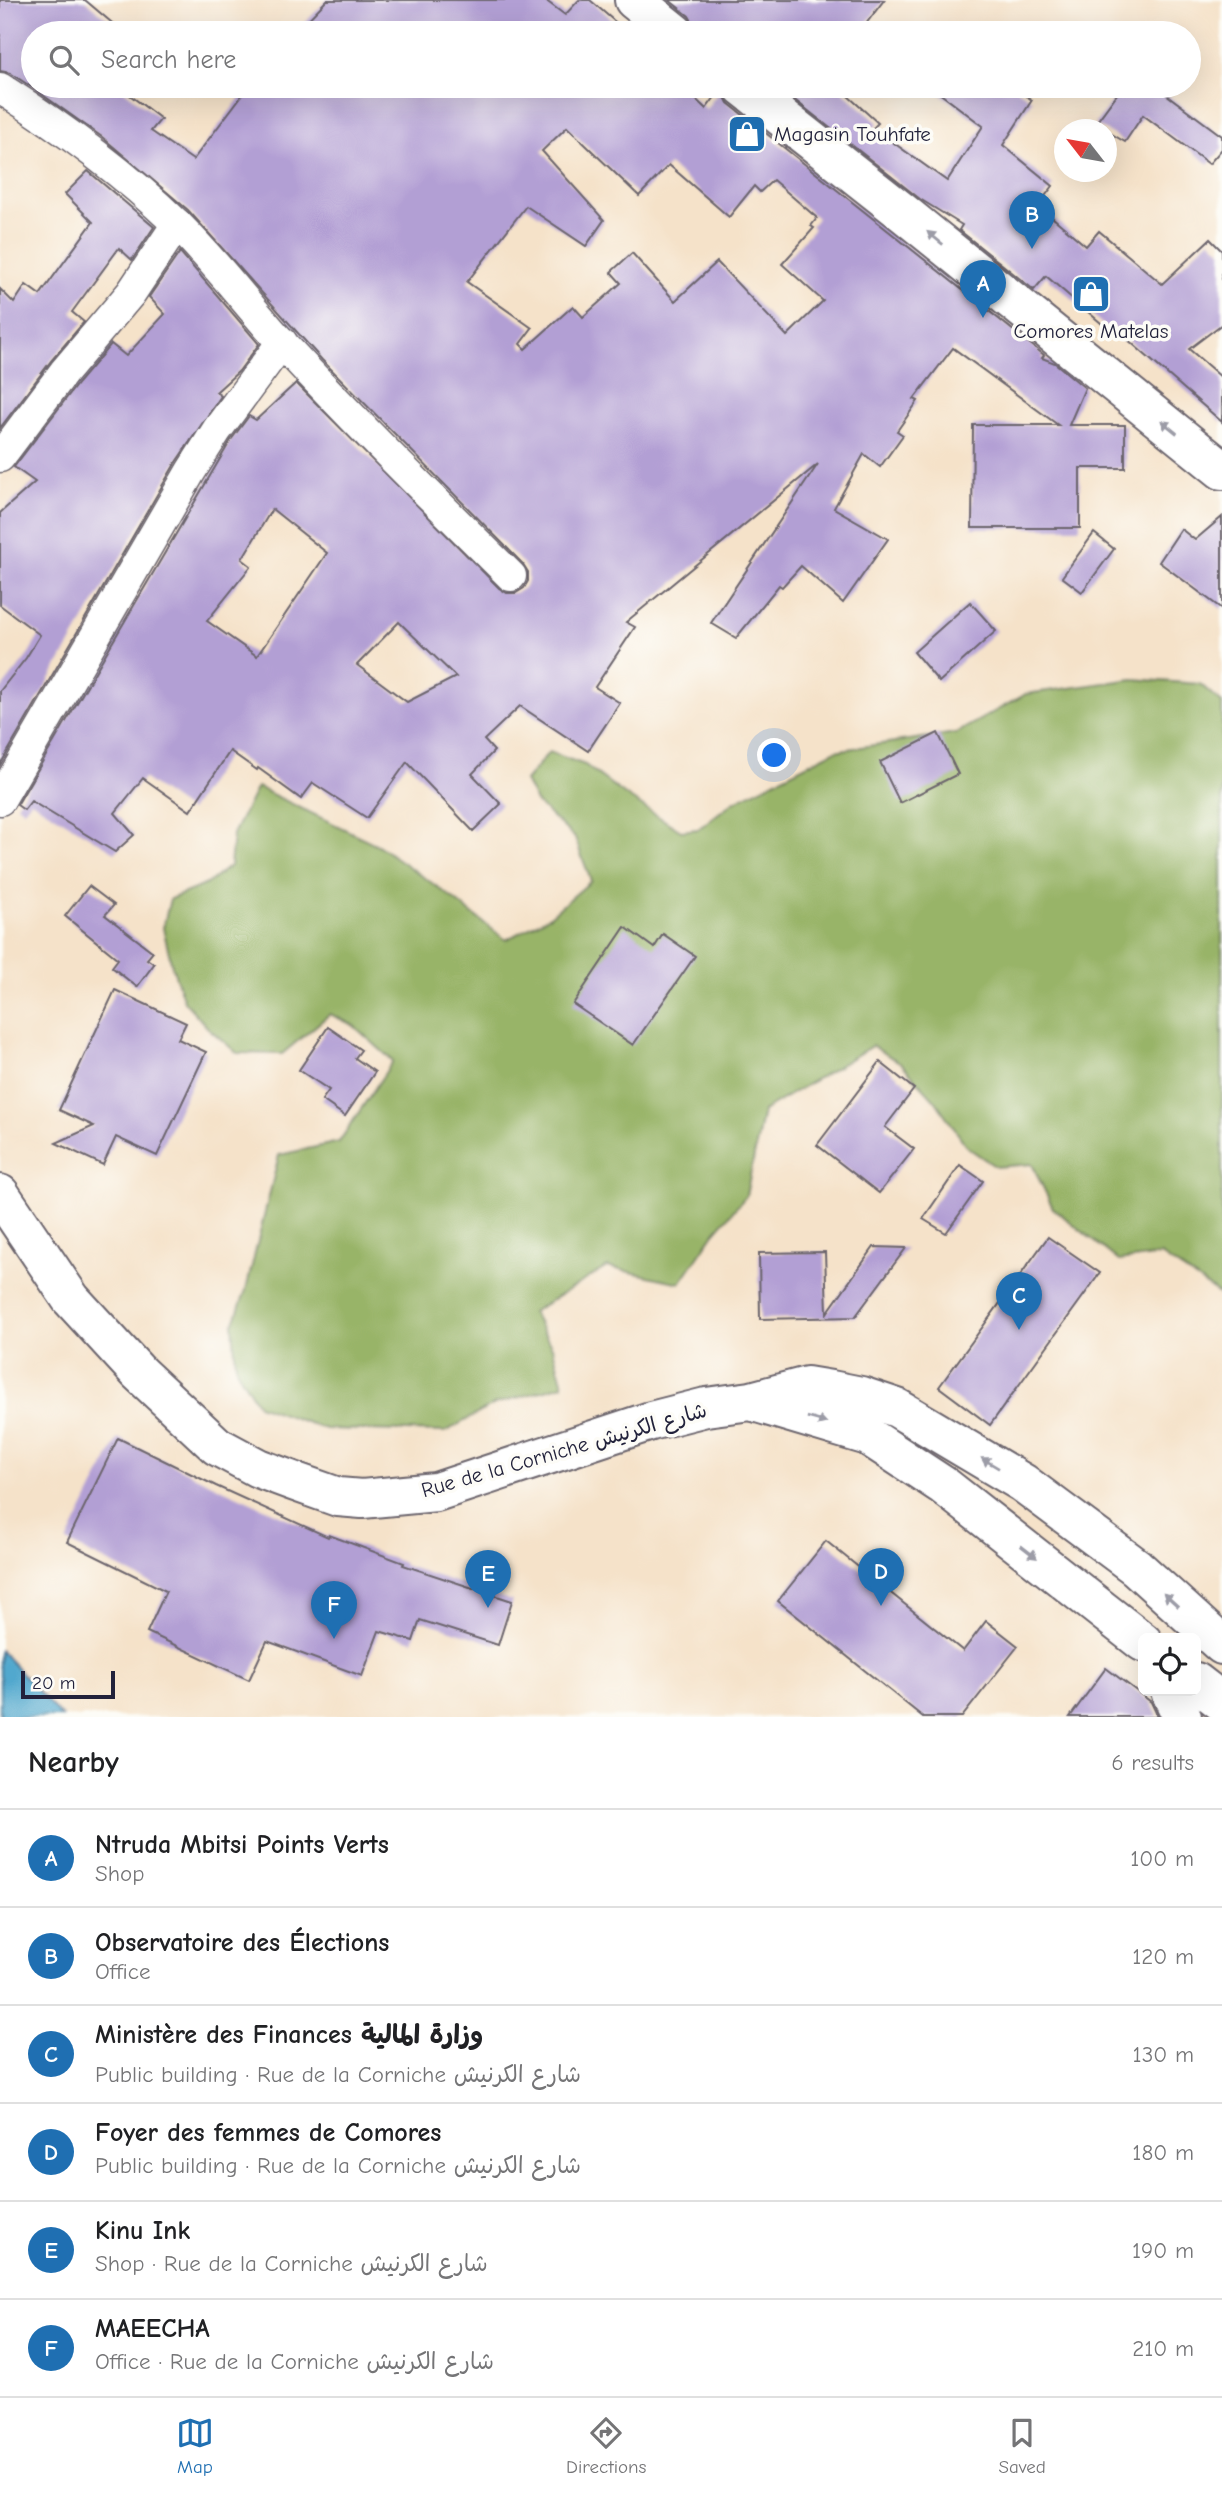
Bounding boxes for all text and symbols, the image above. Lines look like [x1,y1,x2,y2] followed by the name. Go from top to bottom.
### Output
[21,21,1201,98] search box
[45,41,83,79] icon: search
[101,45,236,75] text: Search here
[726,113,768,155] shop icon: Magasin Touhfate
[1054,119,1117,182] north arrow
[774,122,931,146] place label: Magasin Touhfate
[1009,191,1055,249] pin: B
[926,231,943,246] one-way arrow
[960,260,1006,318] pin: A
[1070,273,1112,315] shop icon: Comores Matelas
[1013,319,1169,343] place label: Comores Matelas
[1160,420,1177,435] one-way arrow
[757,738,791,772] your location
[996,1272,1042,1330] pin: C
[418,1398,710,1505] street label: Rue de la Corniche شارع الكرنيش
[807,1415,828,1425] one-way arrow
[980,1457,999,1469] one-way arrow
[1019,1545,1037,1560] one-way arrow
[858,1548,904,1606] pin: D
[465,1550,511,1608] pin: E
[311,1581,357,1639] pin: F
[1163,1592,1180,1608] one-way arrow
[1138,1633,1201,1696] map controls
[1138,1633,1201,1696] button: locate
[21,1668,116,1700] scale bar
[32,1672,76,1694] text: 20 m
[28,1745,119,1780] text: Nearby
[1111,1749,1194,1776] text: 6 results
[95,1830,389,1860] text: Ntruda Mbitsi Points Verts
[45,1845,57,1872] text: A
[1130,1845,1194,1872] text: 100 m
[95,1860,144,1887] text: Shop
[95,1928,389,1958] text: Observatoire des Élections
[44,1943,58,1970] text: B
[1132,1943,1194,1970] text: 120 m
[95,1958,150,1985] text: Office
[95,2020,483,2050] text: Ministère des Finances وزارة المالية
[44,2041,58,2068] text: C
[1133,2041,1194,2068] text: 130 m
[95,2061,581,2088] text: Public building · Rue de la Corniche شارع الكرنيش
[95,2118,441,2148] text: Foyer des femmes de Comores
[44,2139,58,2166] text: D
[1132,2139,1194,2166] text: 180 m
[95,2152,581,2179] text: Public building · Rue de la Corniche شارع الكرنيش
[95,2216,190,2246] text: Kinu Ink
[44,2237,58,2264] text: E
[1132,2237,1194,2264] text: 190 m
[95,2250,488,2277] text: Shop · Rue de la Corniche شارع الكرنيش
[95,2314,210,2344] text: MAEECHA
[44,2335,58,2362] text: F
[1132,2335,1194,2362] text: 210 m
[95,2348,494,2375] text: Office · Rue de la Corniche شارع الكرنيش
[176,2414,214,2478] tab: Map
[566,2414,646,2478] tab: Directions
[999,2414,1046,2478] tab: Saved

